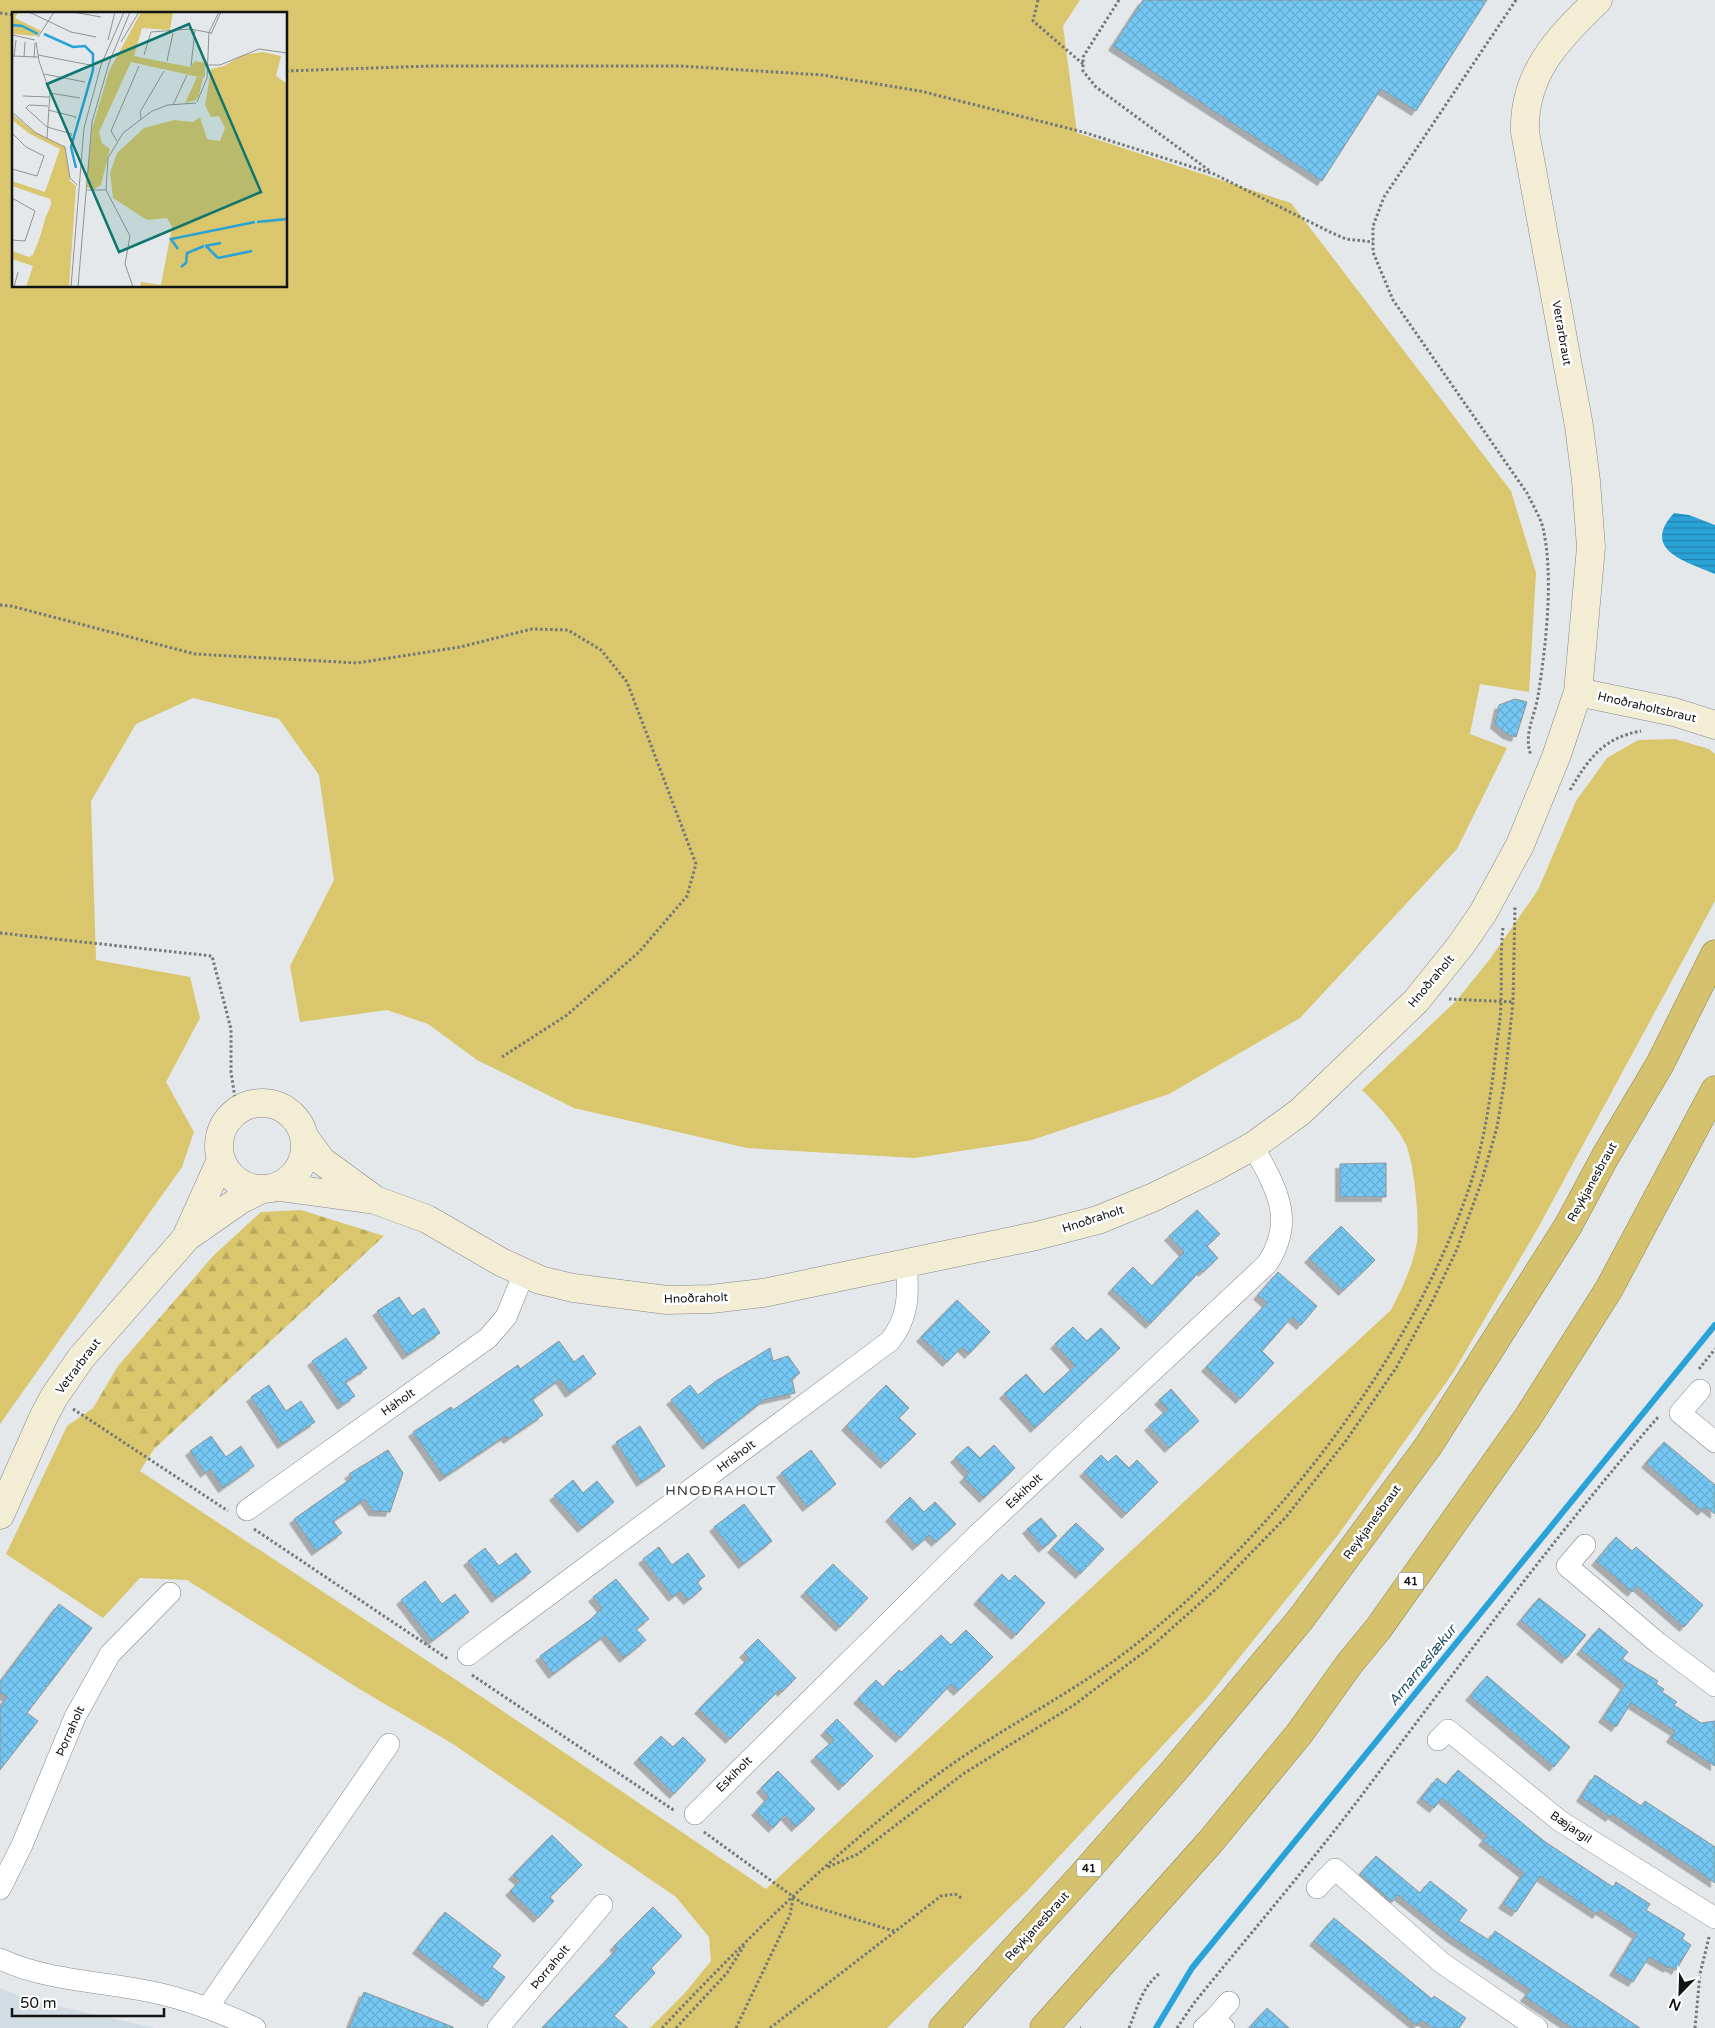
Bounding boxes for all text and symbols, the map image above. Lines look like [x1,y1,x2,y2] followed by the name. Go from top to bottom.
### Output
[12,12,288,288] inset map
[1549,299,1575,367] street label: Vetrarbraut
[1596,689,1698,725] street label: Hnoðraholtsbraut
[1405,952,1457,1010] street label: Hnoðraholt
[1564,1139,1620,1224] street label: Reykjanesbraut
[1060,1202,1126,1236] street label: Hnoðraholt
[664,1290,729,1306] street label: Hnoðraholt
[53,1335,104,1396] street label: Vetrarbraut
[378,1385,418,1419] street label: Háholt
[714,1437,758,1475] street label: Hrísholt
[1003,1470,1046,1511] street label: Eskiholt
[665,1482,777,1499] district label: HNOÐRAHOLT
[1340,1482,1404,1562] street label: Reykjanesbraut
[1398,1572,1424,1590] road number: 41
[1385,1620,1461,1709] water label: Arnarneslækur
[53,1703,87,1758] street label: Þorraholt
[713,1753,755,1795] street label: Eskiholt
[1548,1808,1594,1846] street label: Bæjargil
[1076,1860,1102,1876] road number: 41
[1002,1888,1072,1964] street label: Reykjanesbraut
[527,1942,573,1992] street label: Þorraholt
[1655,1968,1705,2018] north arrow
[12,1986,165,2018] scale bar
[20,1994,57,2012] text: 50 m
[1667,1994,1684,2015] text: N

